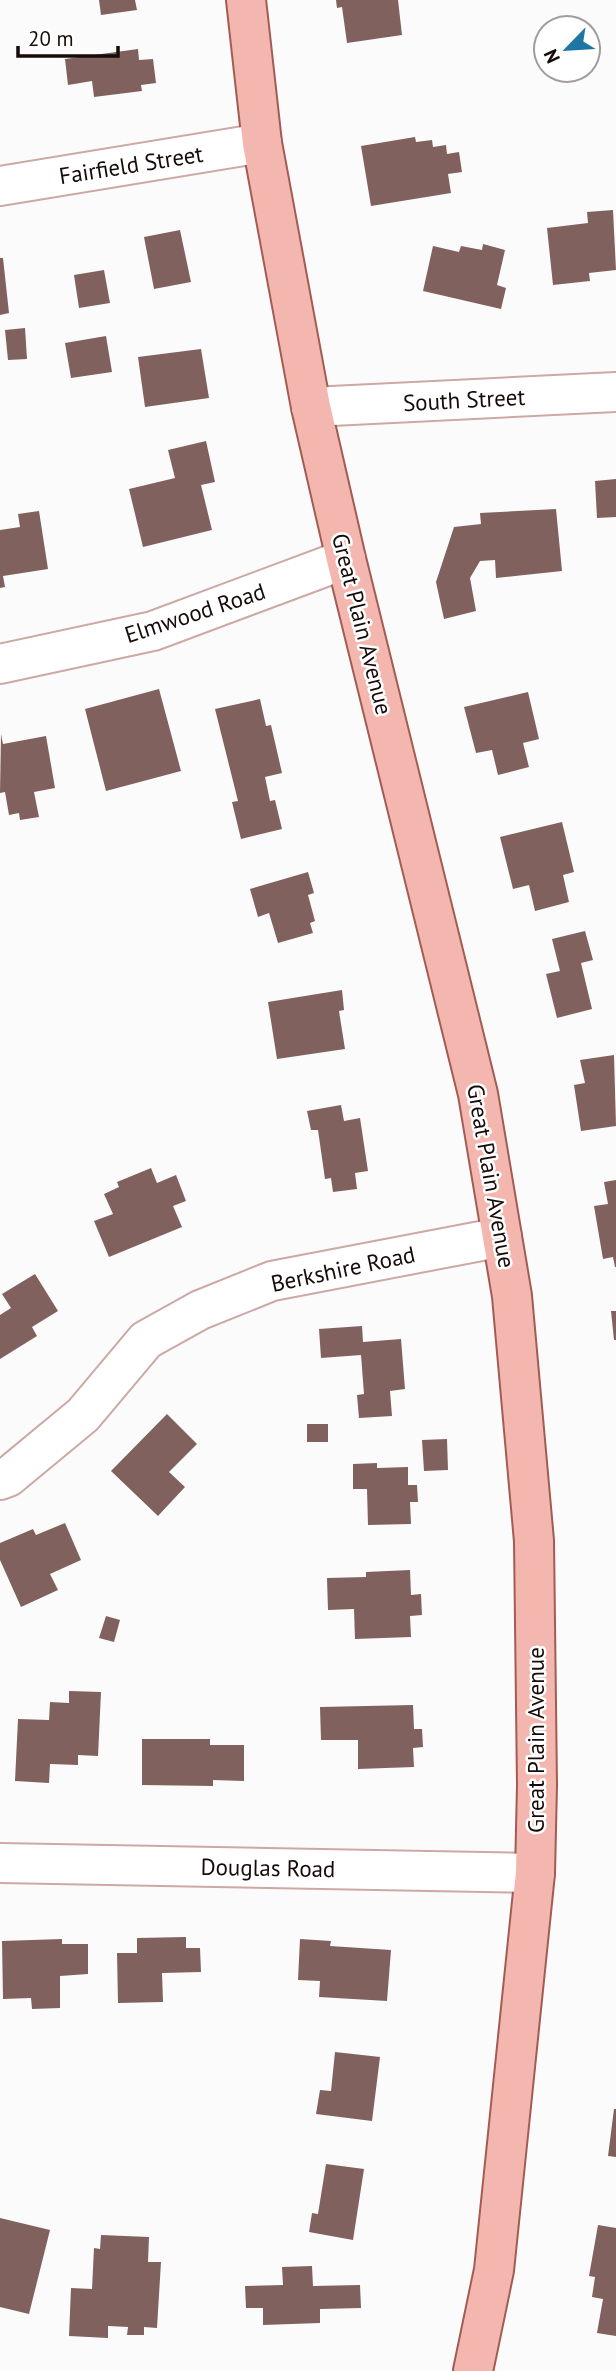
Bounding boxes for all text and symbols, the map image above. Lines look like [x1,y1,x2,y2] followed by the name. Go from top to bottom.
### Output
[18,14,117,58] scale bar
[532,14,602,84] north arrow
[28,25,74,52] text: 20 m
[538,45,565,67] text: N
[57,139,205,190] street label: Fairfield Street
[402,382,526,417] street label: South Street
[326,530,399,718] street label: Great Plain Avenue
[121,576,269,649] street label: Elmwood Road
[461,1082,522,1270] street label: Great Plain Avenue
[268,1239,418,1298] street label: Berkshire Road
[521,1647,550,1833] street label: Great Plain Avenue
[200,1852,336,1883] street label: Douglas Road

